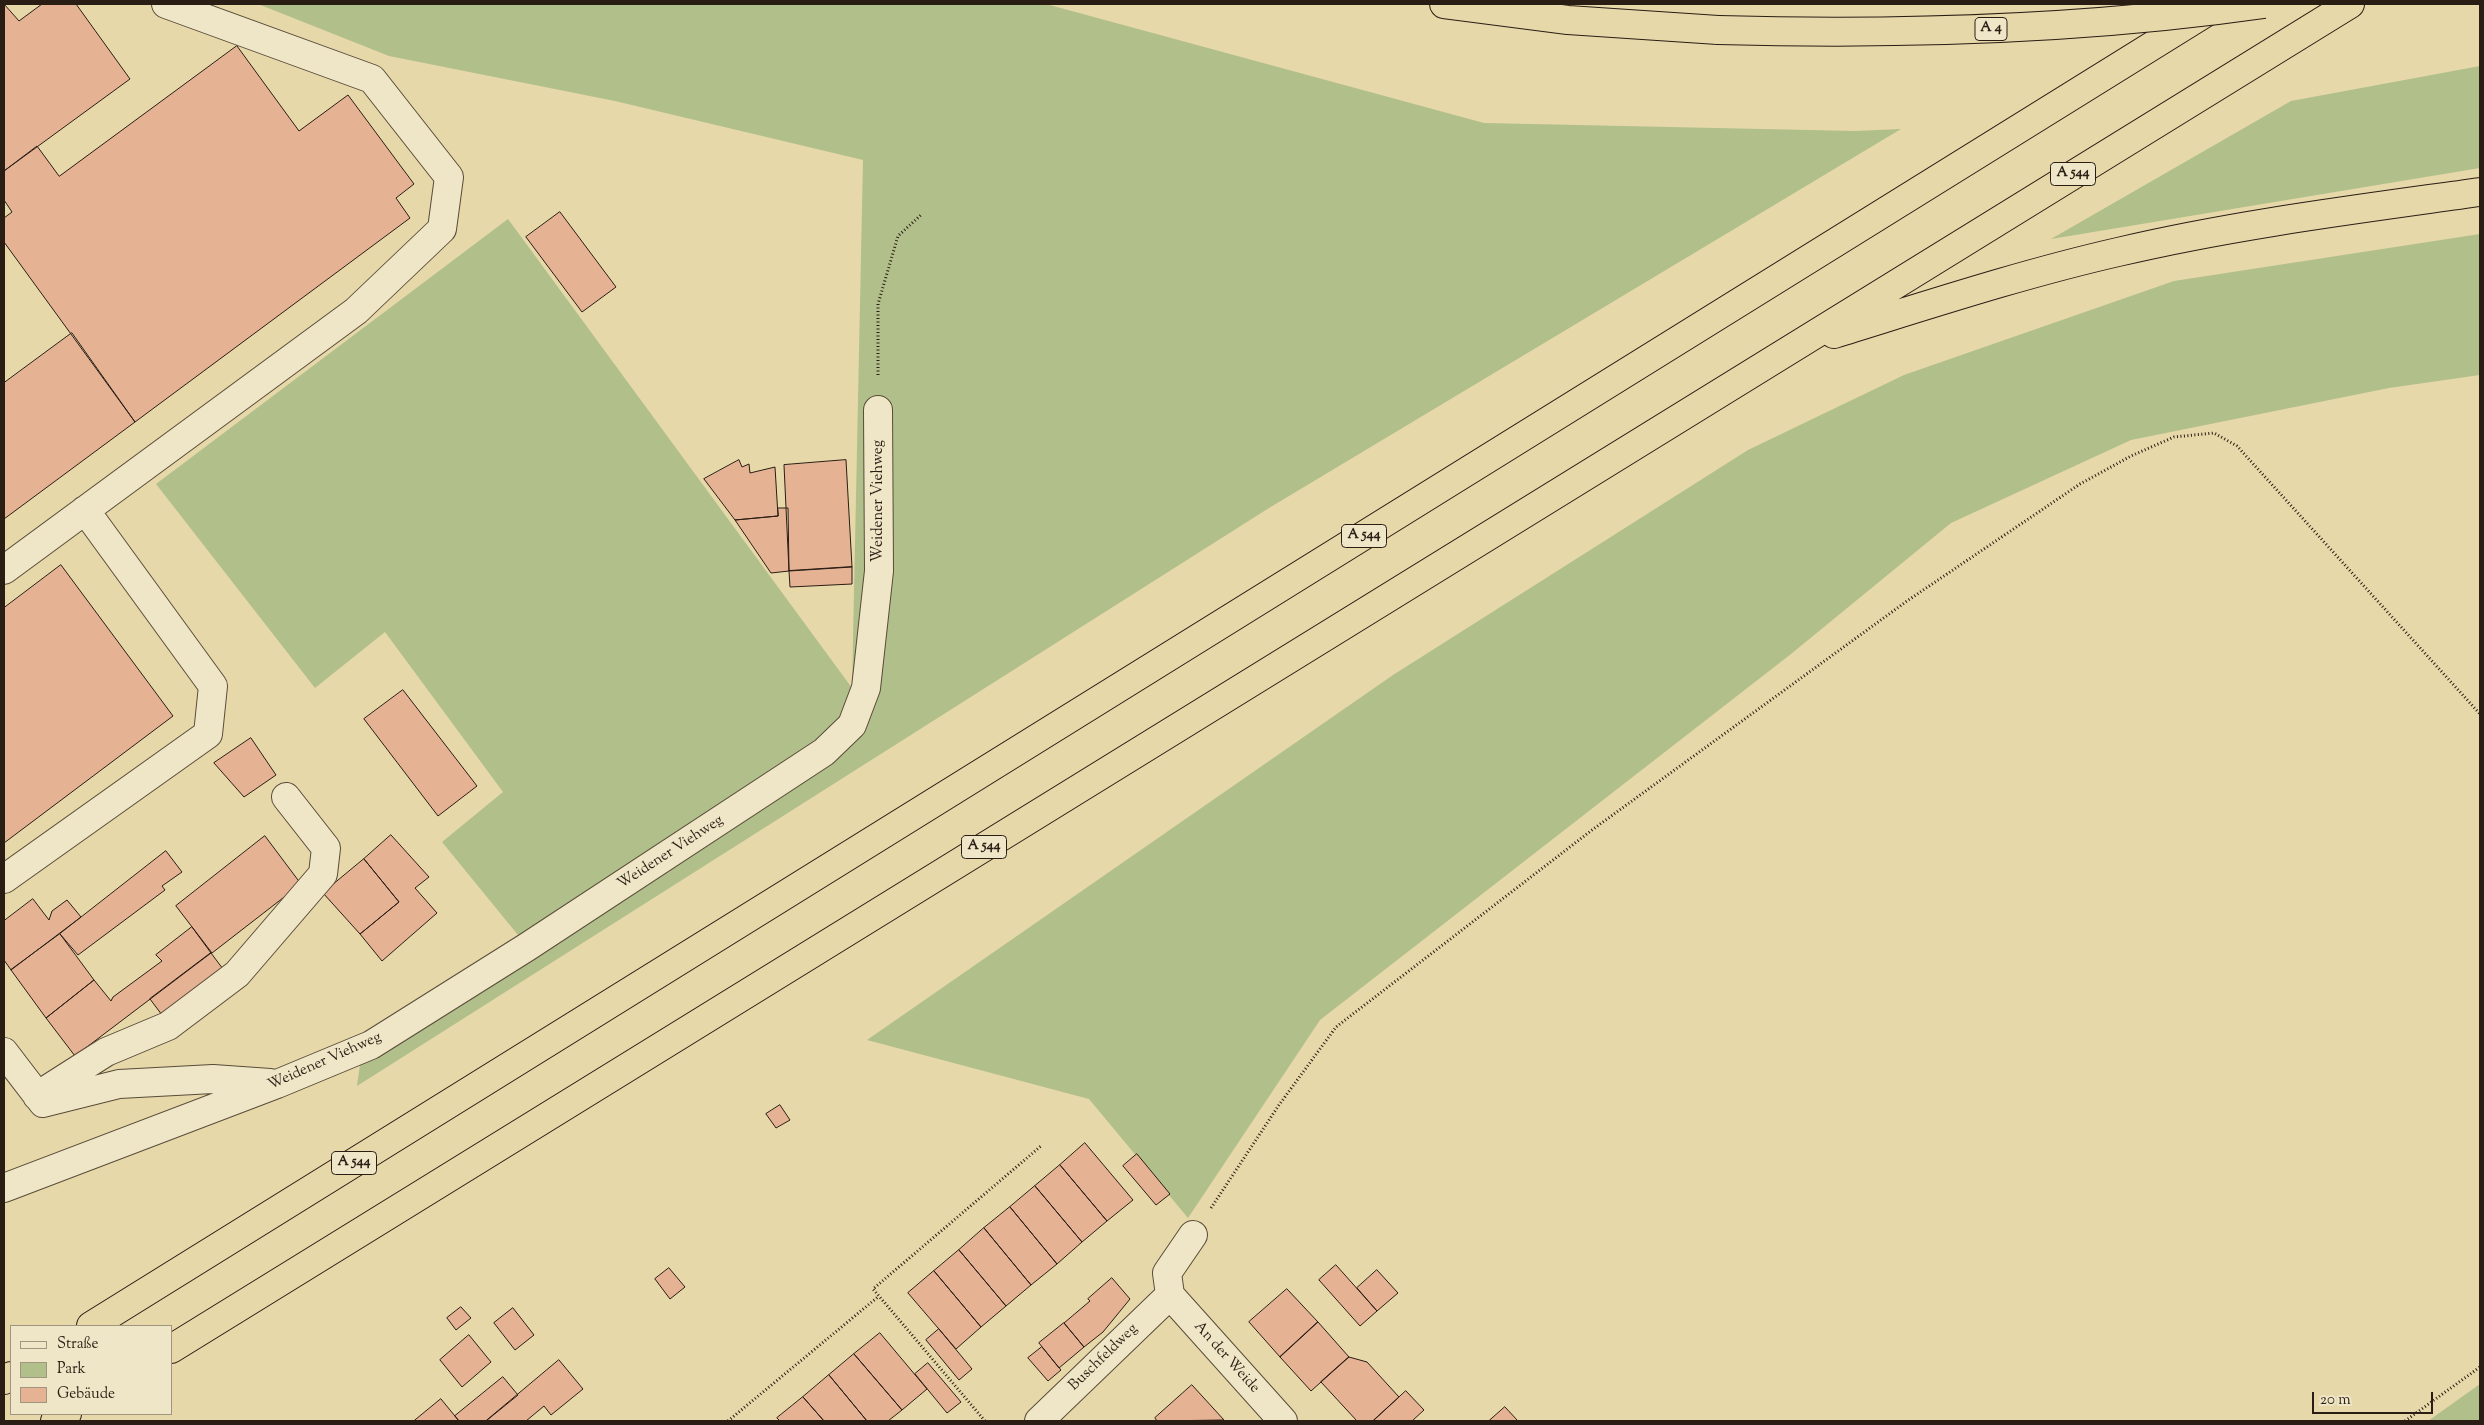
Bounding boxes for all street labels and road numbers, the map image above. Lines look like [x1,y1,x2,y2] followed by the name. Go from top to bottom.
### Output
[1975,18,2007,40] road number: A 4
[2050,162,2096,185] road number: A 544
[870,440,888,562] street label: Weidener Viehweg
[1342,524,1386,548] road number: A 544
[615,812,727,894] street label: Weidener Viehweg
[962,836,1006,859] road number: A 544
[265,1029,385,1095] street label: Weidener Viehweg
[332,1152,376,1174] road number: A 544
[1189,1319,1263,1397] street label: An der Weide
[1066,1321,1142,1395] street label: Buschfeldweg

